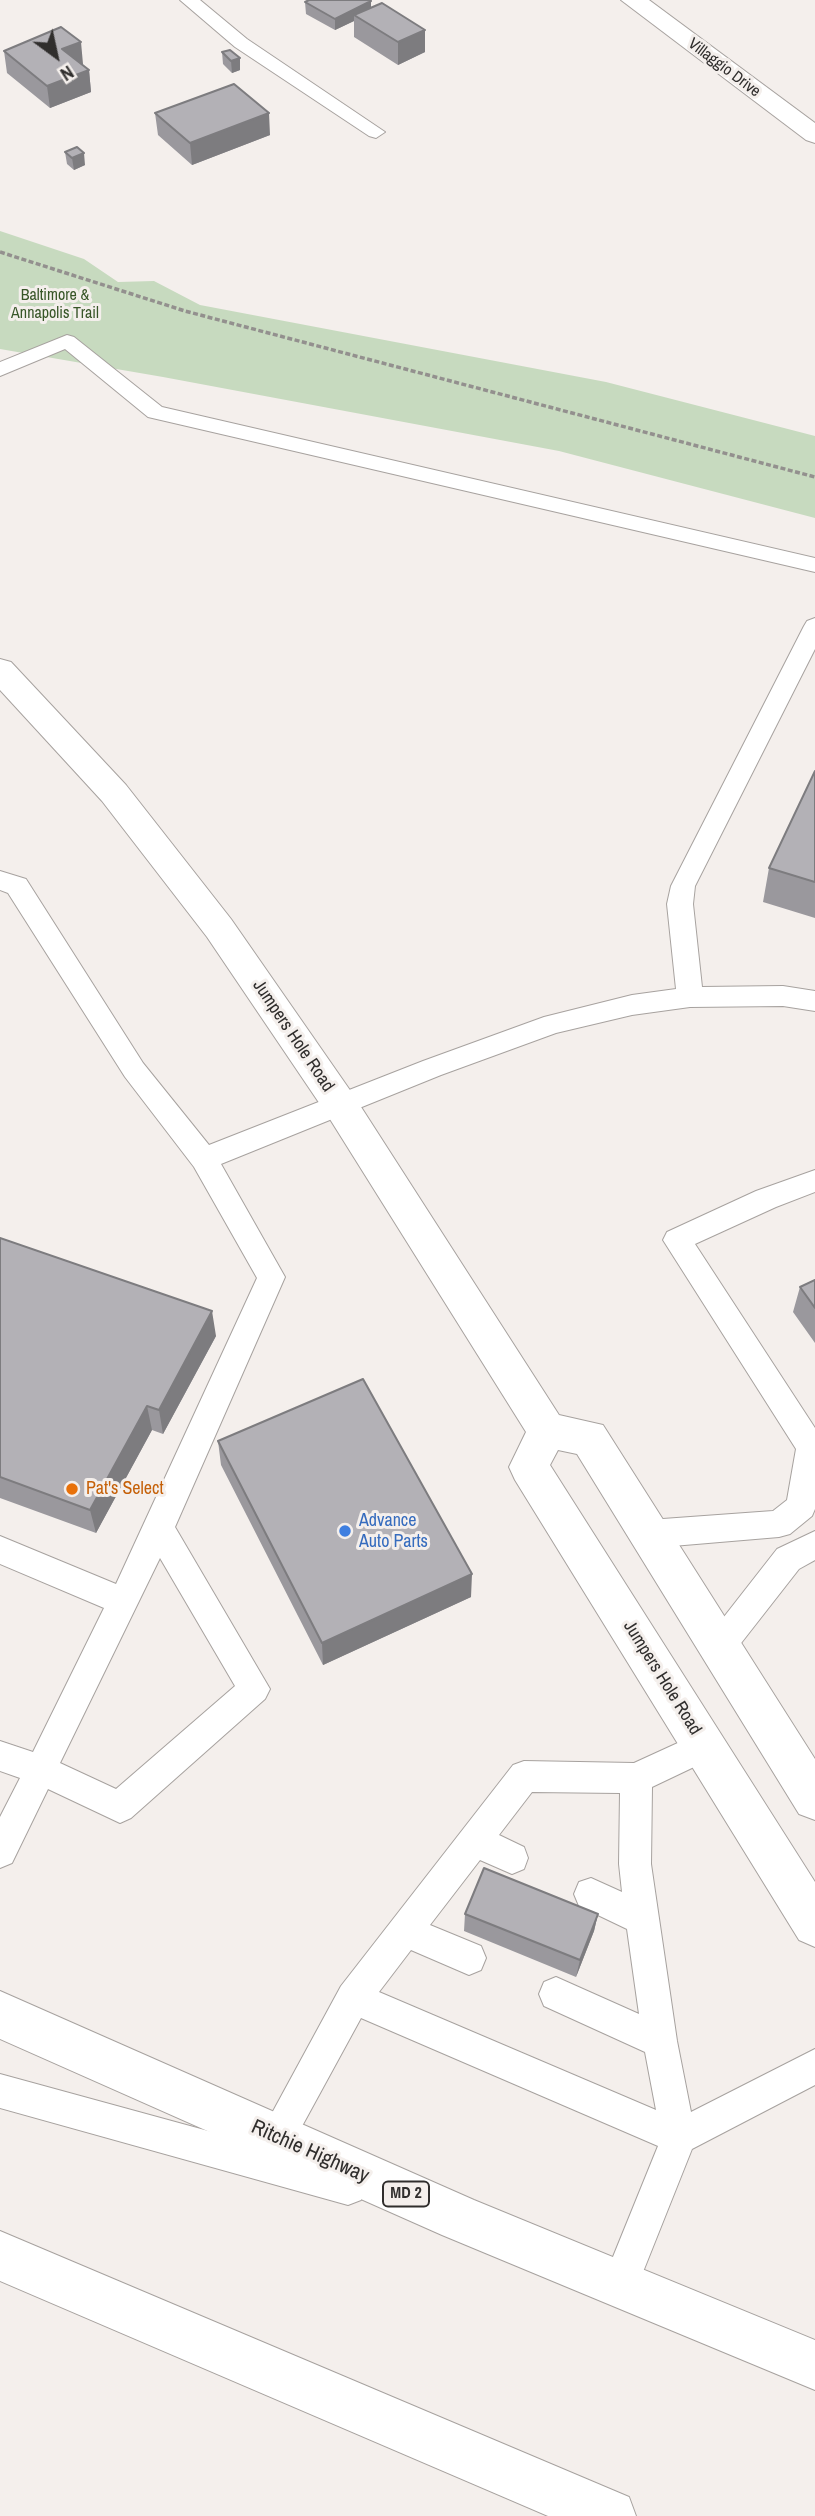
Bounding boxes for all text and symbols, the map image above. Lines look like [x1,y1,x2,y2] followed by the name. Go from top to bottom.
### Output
[21,21,91,91] north arrow
[684,35,764,101] street label: Villaggio Drive
[56,60,79,88] text: N
[11,286,99,324] park label: Baltimore & Annapolis Trail
[248,976,338,1096] street label: Jumpers Hole Road
[86,1478,163,1500] place label: Pat's Select
[64,1481,80,1497] marker: Pat's Select
[359,1510,428,1552] place label: Advance Auto Parts
[337,1523,353,1539] marker: Advance Auto Parts
[618,1617,706,1739] street label: Jumpers Hole Road
[247,2115,373,2189] street label: Ritchie Highway
[383,2182,429,2206] road number: MD 2

